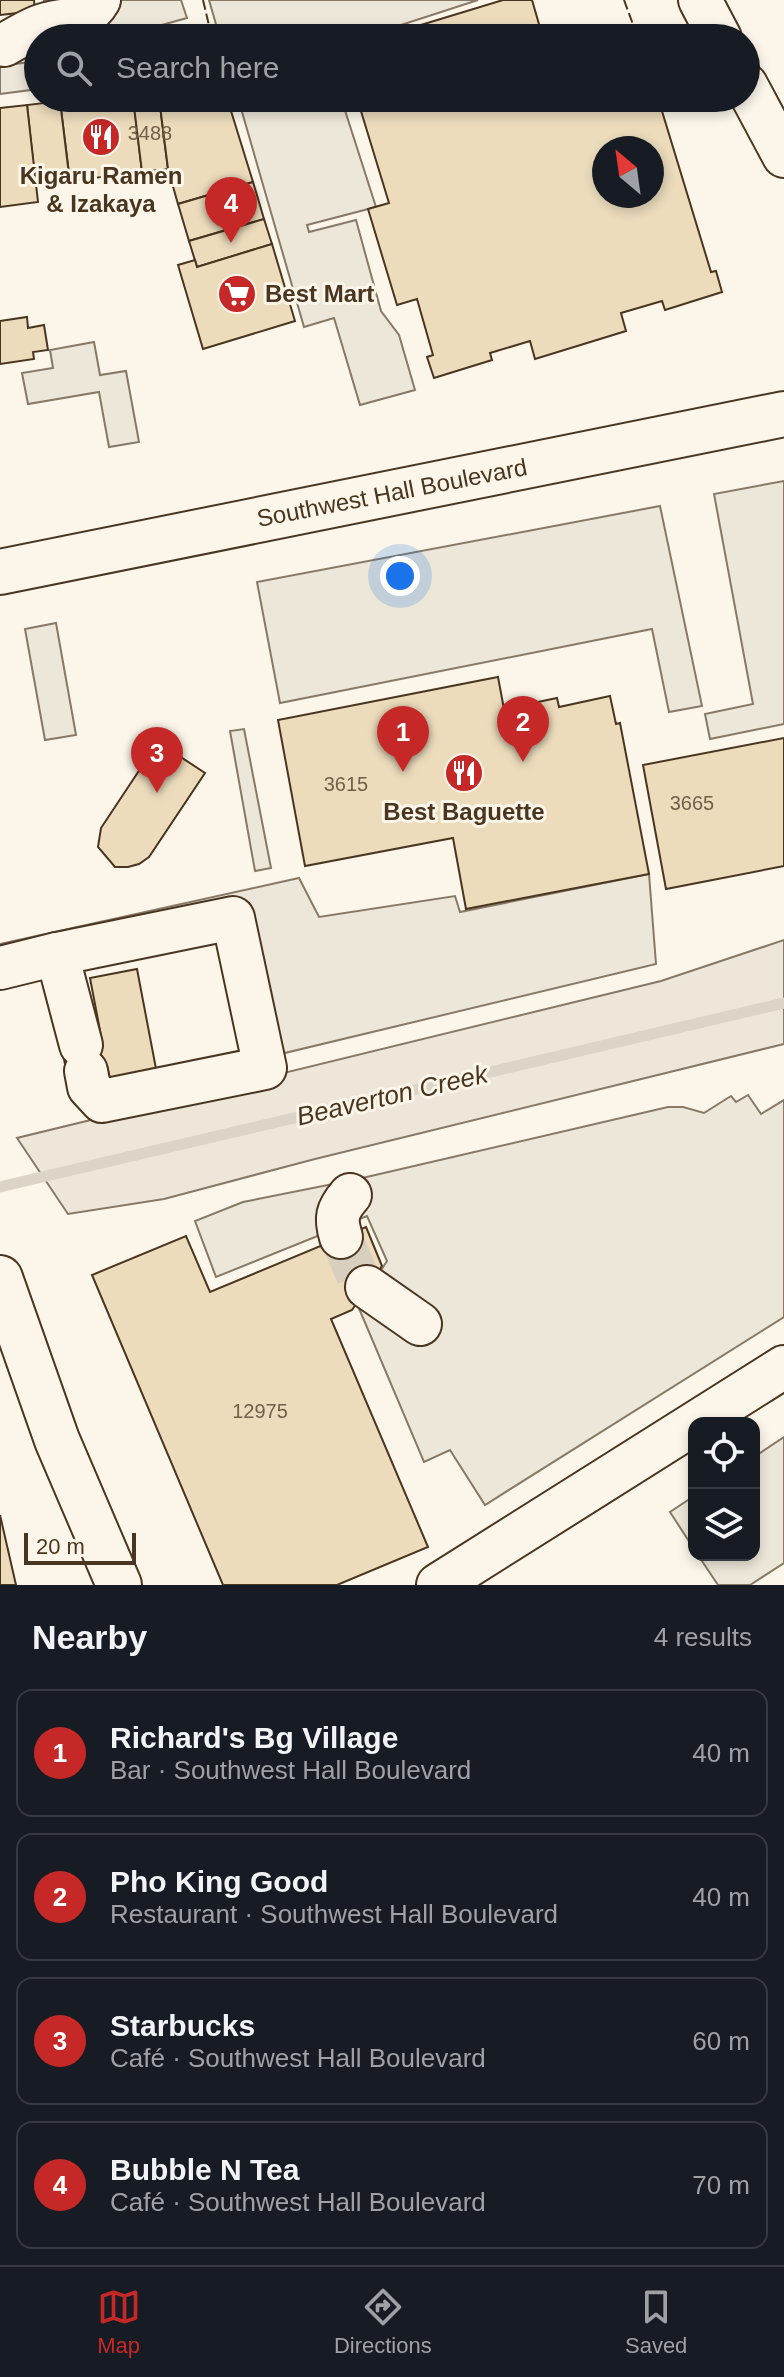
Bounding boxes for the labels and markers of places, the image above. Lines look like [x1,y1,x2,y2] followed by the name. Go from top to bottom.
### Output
[80,116,122,158] restaurant icon: Kigaru Ramen & Izakaya
[20,162,182,217] place label: Kigaru Ramen & Izakaya
[205,177,257,243] pin: 4
[216,273,258,315] supermarket icon: Best Mart
[265,280,374,307] place label: Best Mart
[497,696,549,762] pin: 2
[377,706,429,772] pin: 1
[131,727,183,793] pin: 3
[443,752,485,794] restaurant icon: Best Baguette
[383,798,545,825] place label: Best Baguette

